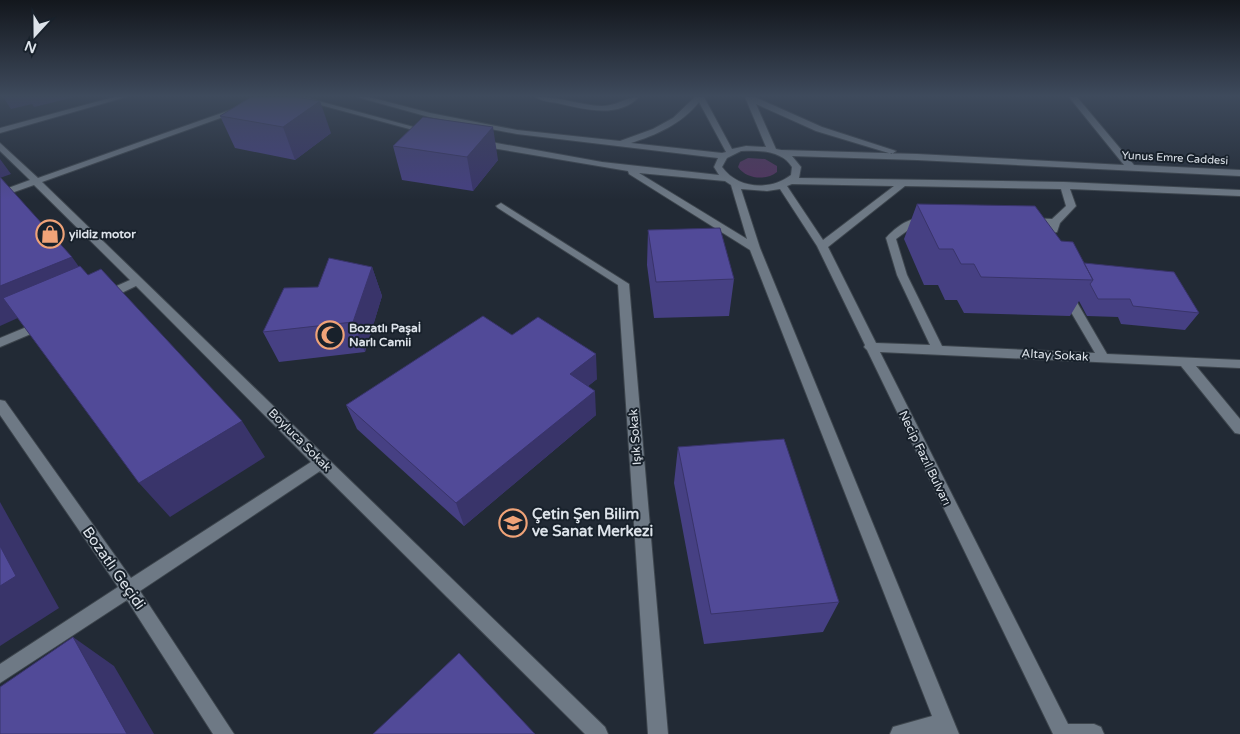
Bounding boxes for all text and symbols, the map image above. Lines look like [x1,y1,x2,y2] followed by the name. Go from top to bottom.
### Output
[10,10,60,60] north arrow
[22,37,39,57] text: N
[1121,149,1229,167] street label: Yunus Emre Caddesi
[35,219,65,249] shop icon: yildiz motor
[69,227,136,242] place label: yildiz motor
[315,320,345,350] mosque icon: Bozatlı Paşaİ Narlı Camii
[349,321,421,349] place label: Bozatlı Paşaİ Narlı Camii
[1021,346,1089,364] street label: Altay Sokak
[266,406,335,475] street label: Boyluca Sokak
[626,408,644,465] street label: Işık Sokak
[896,408,954,508] street label: Necip Fazıl Bulvarı
[532,505,653,540] place label: Çetin Şen Bilim ve Sanat Merkezi
[498,508,528,538] school or university icon: Çetin Şen Bilim ve Sanat Merkezi
[79,523,149,613] street label: Bozatlı Geçidi

